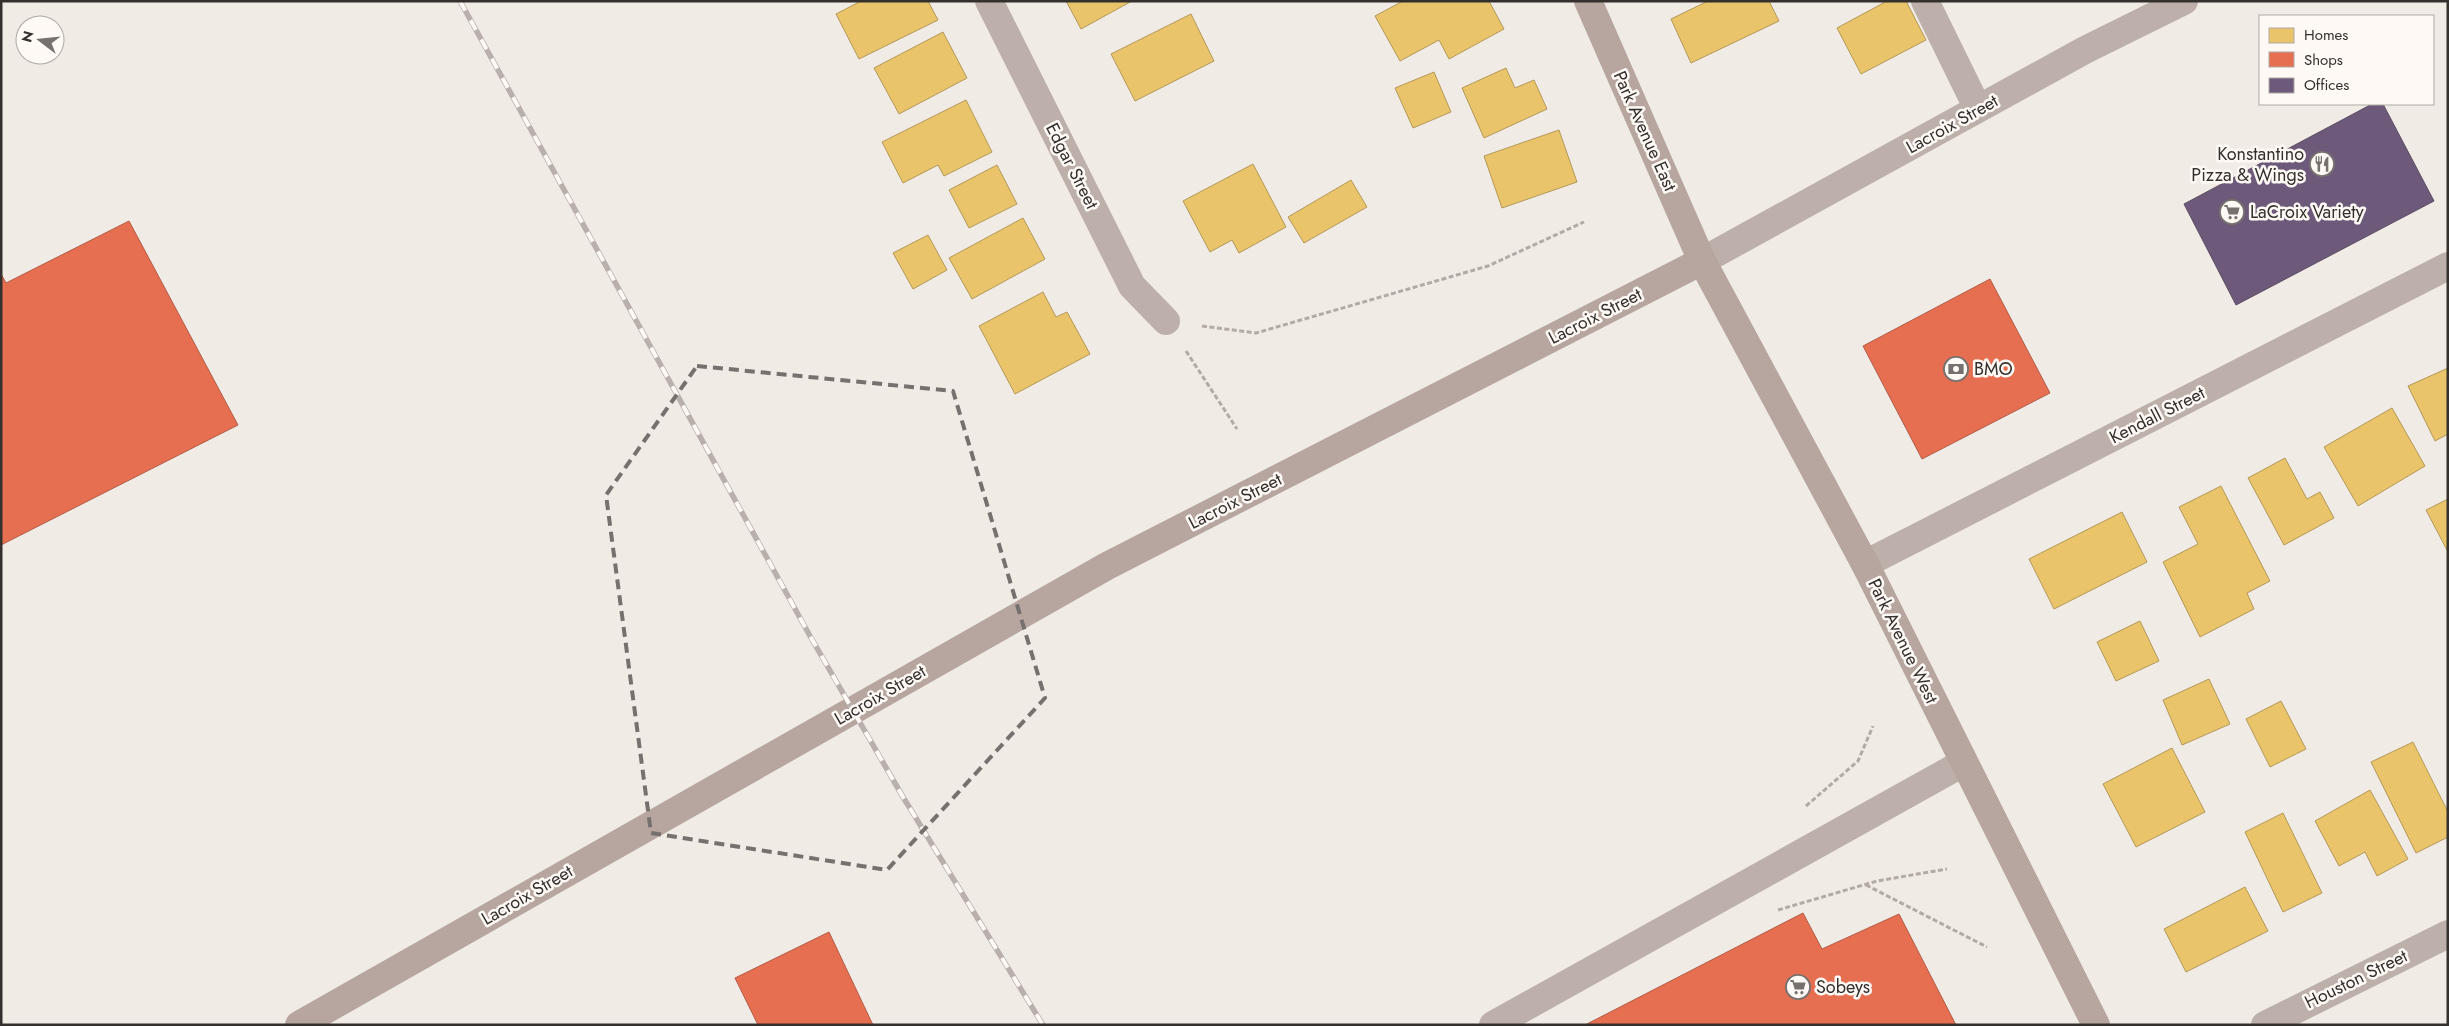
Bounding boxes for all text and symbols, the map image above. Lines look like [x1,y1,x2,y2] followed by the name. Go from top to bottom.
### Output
[15,15,65,65] north arrow
[2259,15,2434,105] legend
[2304,24,2348,46] text: Homes
[16,28,39,45] text: N
[2304,49,2343,71] text: Shops
[1607,67,1683,196] street label: Park Avenue East
[2304,74,2349,96] text: Offices
[1901,88,2003,160] street label: Lacroix Street
[1039,118,1105,214] street label: Edgar Street
[2191,141,2304,188] place label: Konstantino Pizza & Wings
[2309,151,2335,177] restaurant icon: Konstantino Pizza & Wings
[2219,199,2245,225] supermarket icon: LaCroix Variety
[2250,199,2364,225] place label: LaCroix Variety
[1544,281,1647,351] street label: Lacroix Street
[1943,356,1969,382] bank icon: BMO
[1974,356,2013,382] place label: BMO
[2105,380,2210,450] street label: Kendall Street
[1184,466,1287,536] street label: Lacroix Street
[1861,574,1945,709] street label: Park Avenue West
[829,658,931,732] street label: Lacroix Street
[476,858,578,932] street label: Lacroix Street
[2300,943,2412,1015] street label: Houston Street
[1785,974,1811,1000] supermarket icon: Sobeys
[1816,974,1870,1000] place label: Sobeys

